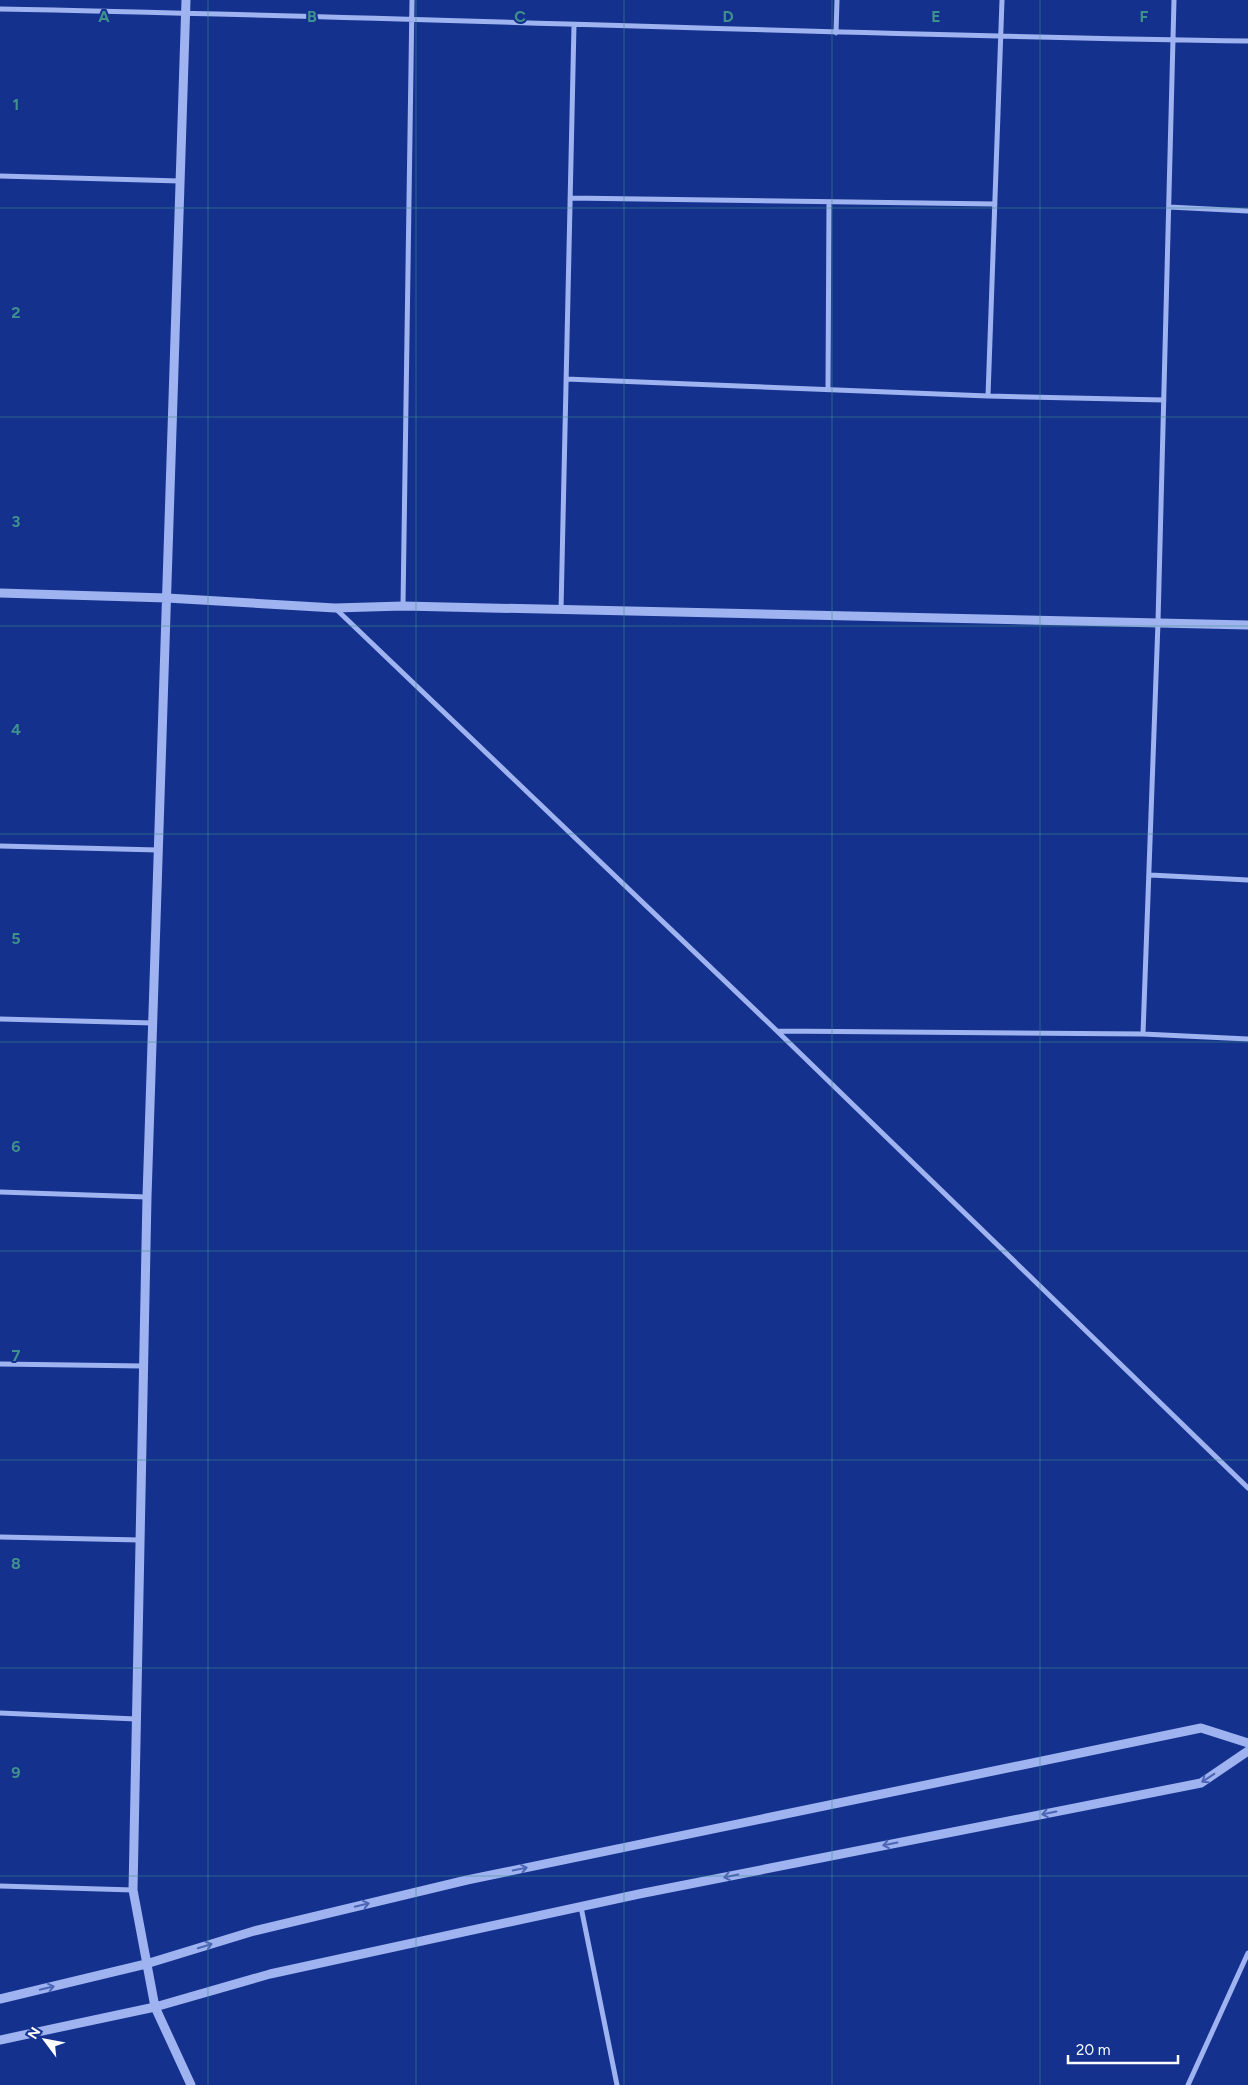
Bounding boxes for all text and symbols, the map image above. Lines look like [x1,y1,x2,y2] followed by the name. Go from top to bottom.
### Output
[98,7,110,26] text: A
[307,7,317,26] text: B
[514,7,526,26] text: C
[722,7,734,26] text: D
[931,7,941,26] text: E
[1140,7,1149,26] text: F
[13,95,19,114] text: 1
[11,303,21,322] text: 2
[12,512,21,531] text: 3
[11,720,21,739] text: 4
[11,929,21,948] text: 5
[11,1137,21,1156] text: 6
[12,1346,21,1365] text: 7
[11,1554,21,1573] text: 8
[11,1763,21,1782] text: 9
[1201,1774,1215,1784] one-way arrow
[1042,1809,1058,1818] one-way arrow
[882,1840,898,1850] one-way arrow
[512,1864,528,1873] one-way arrow
[723,1871,739,1881] one-way arrow
[353,1900,369,1909] one-way arrow
[196,1941,212,1951] one-way arrow
[39,1983,55,1992] one-way arrow
[20,2015,70,2065] north arrow
[24,2024,44,2042] text: N
[1068,2032,1178,2064] scale bar
[1076,2041,1110,2059] text: 20 m

